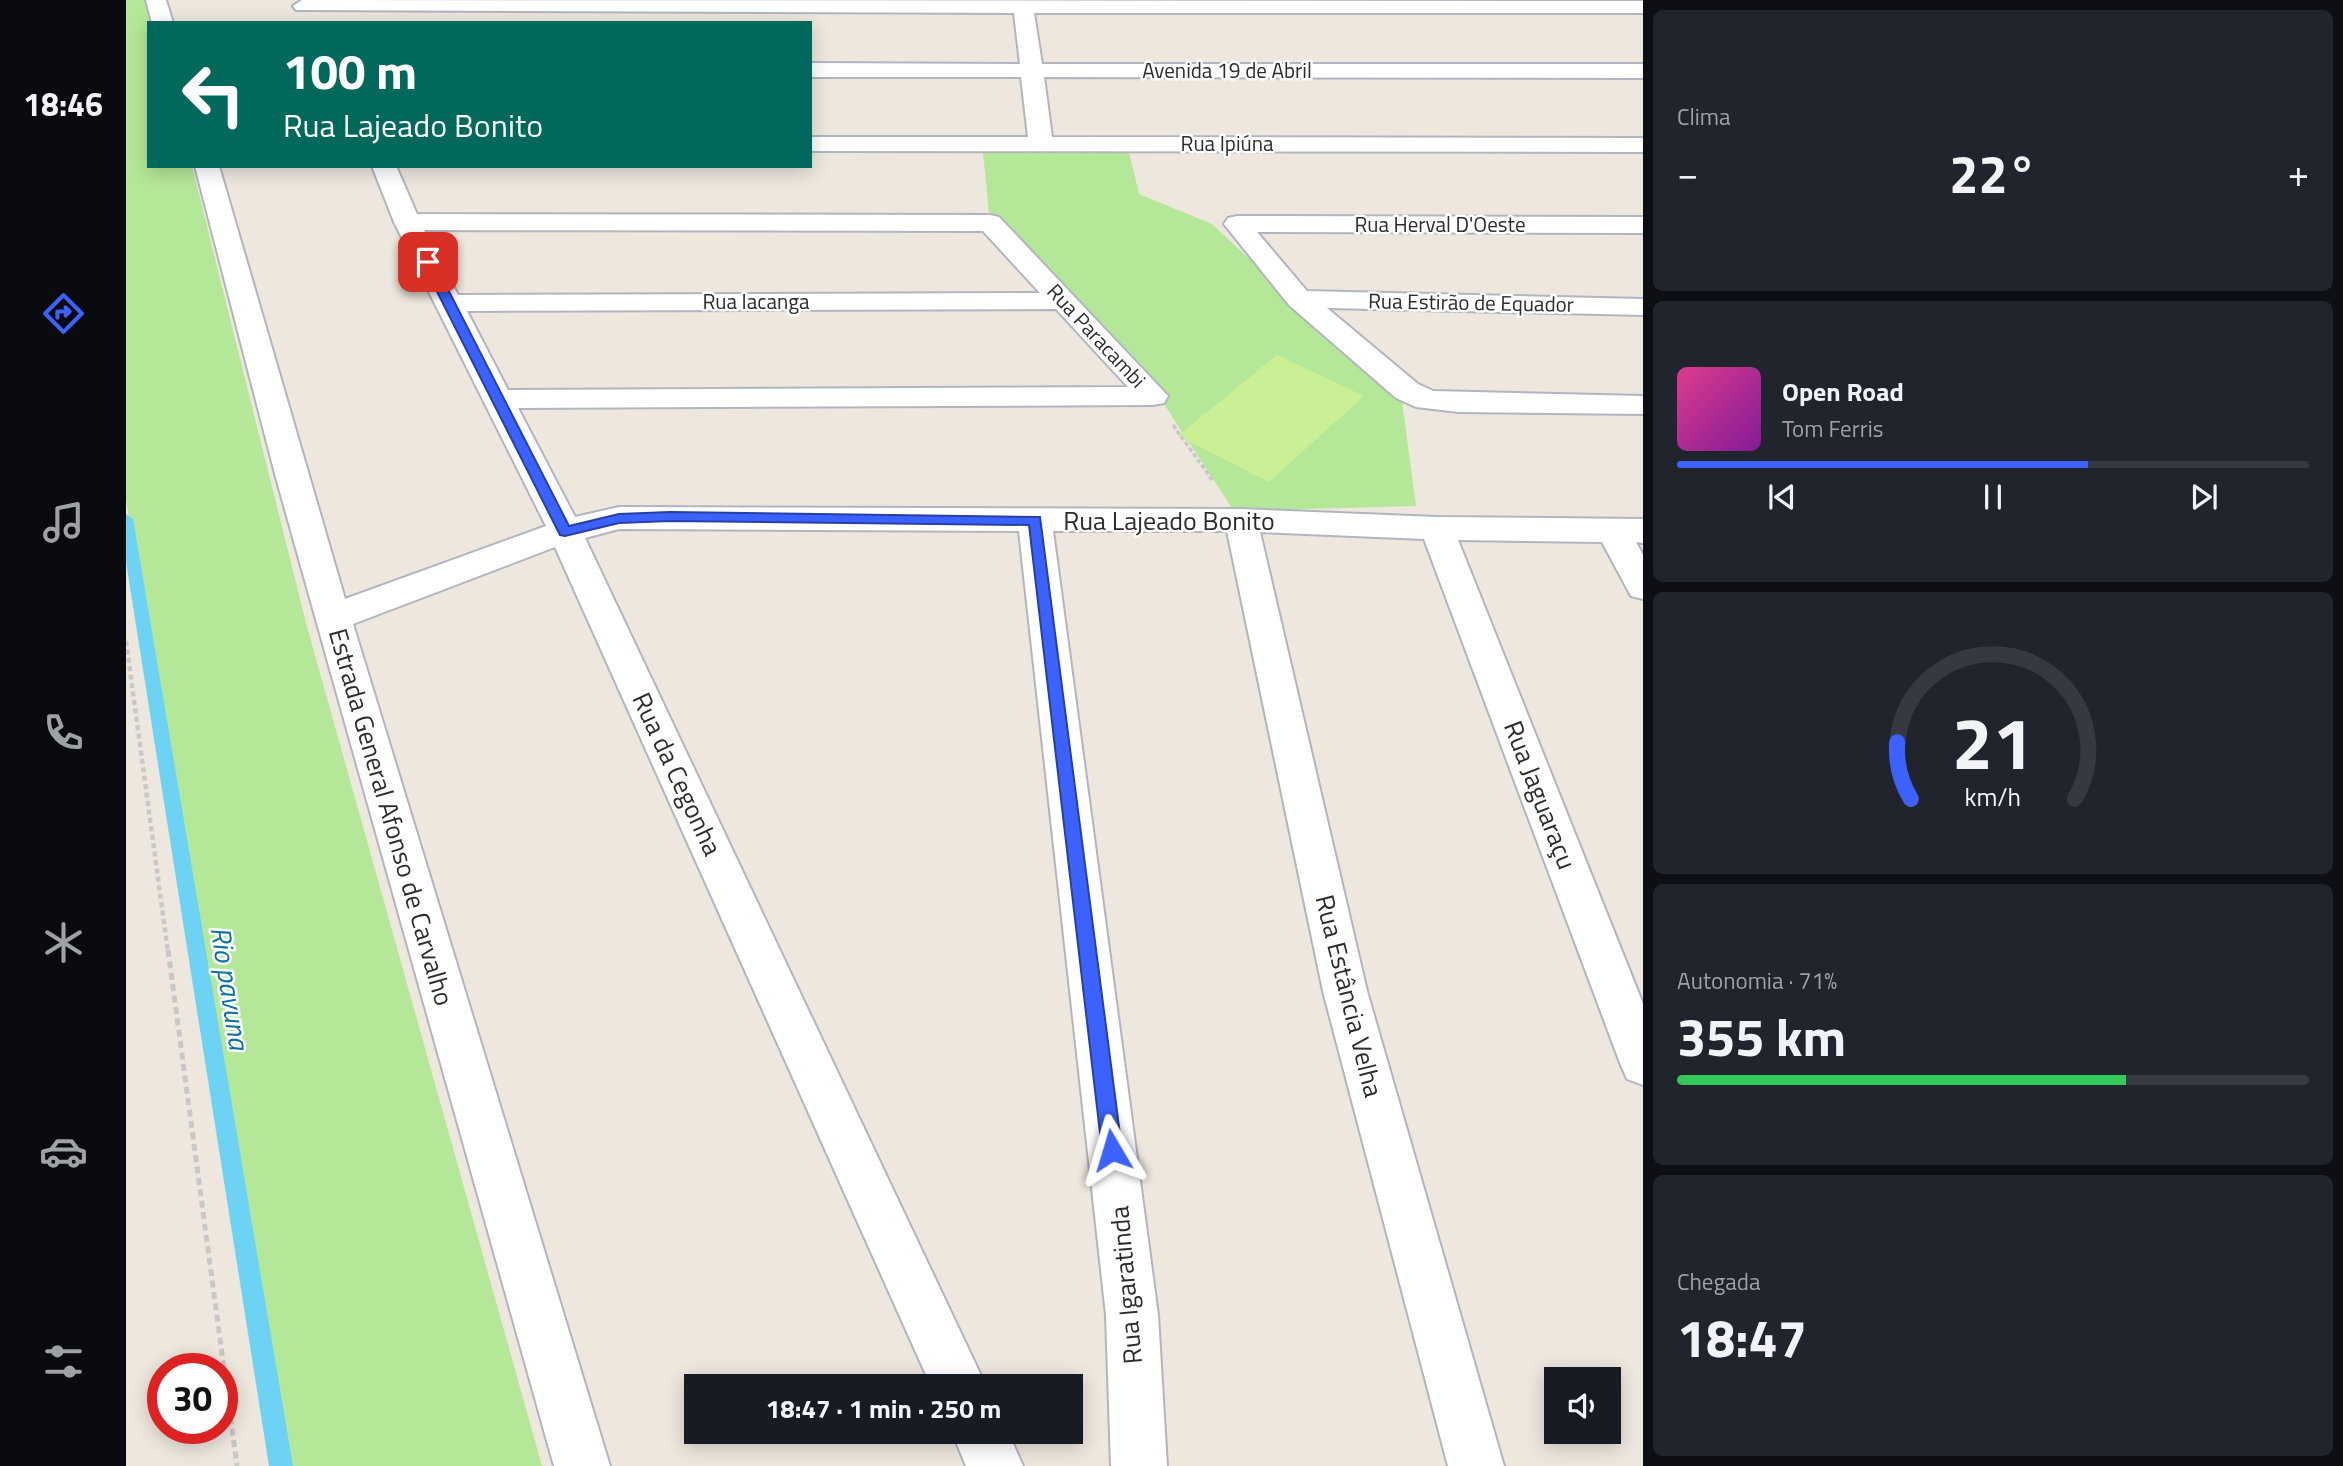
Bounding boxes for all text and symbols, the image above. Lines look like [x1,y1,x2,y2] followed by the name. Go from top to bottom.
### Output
[283,33,417,108] text: 100 m
[168,49,259,140] icon: left
[1142,54,1312,86] street label: Avenida 19 de Abril
[23,80,103,128] text: 18:46
[1677,99,1731,134] text: Clima
[283,101,543,149] text: Rua Lajeado Bonito
[1181,127,1274,159] street label: Rua Ipiúna
[1949,134,2037,213] text: 22°
[1677,144,1698,202] text: −
[2288,144,2309,202] text: +
[1354,208,1526,240] street label: Rua Herval D'Oeste
[398,232,458,292] pin
[409,243,447,281] icon: arrive
[1040,276,1154,395] street label: Rua Paracambi
[1368,284,1574,320] street label: Rua Estirão de Equador
[702,285,810,317] street label: Rua Iacanga
[39,289,88,338] icon: directions
[1782,372,1904,411] text: Open Road
[1782,411,1883,446] text: Tom Ferris
[1763,478,1801,516] icon: previous
[1974,478,2012,516] icon: pause
[2185,478,2223,516] icon: next
[39,498,88,547] icon: music
[1063,501,1275,540] street label: Rua Lajeado Bonito
[319,624,464,1010] street label: Estrada General Afonso de Carvalho
[623,686,732,862] street label: Rua da Cegonha
[1952,687,2034,797] text: 21
[39,708,88,757] icon: phone
[1494,715,1587,875] street label: Rua Jaguaraçu
[1965,778,2021,816] text: km/h
[1305,891,1393,1101] street label: Rua Estância Velha
[39,918,88,967] icon: climate
[200,923,262,1055] water label: Rio pavuna
[1677,963,1837,998] text: Autonomia · 71%
[1677,997,1846,1076] text: 355 km
[1075,1113,1149,1187] position arrow
[39,1127,88,1176] icon: car
[1099,1204,1152,1366] street label: Rua Igaratinda
[1677,1264,1761,1299] text: Chegada
[1677,1298,1807,1377] text: 18:47
[39,1337,88,1386] icon: filters
[147,1353,238,1444] speed limit sign: 30
[1544,1367,1621,1444] map controls
[1544,1367,1621,1444] button: sound
[766,1389,1001,1428] text: 18:47 · 1 min · 250 m

